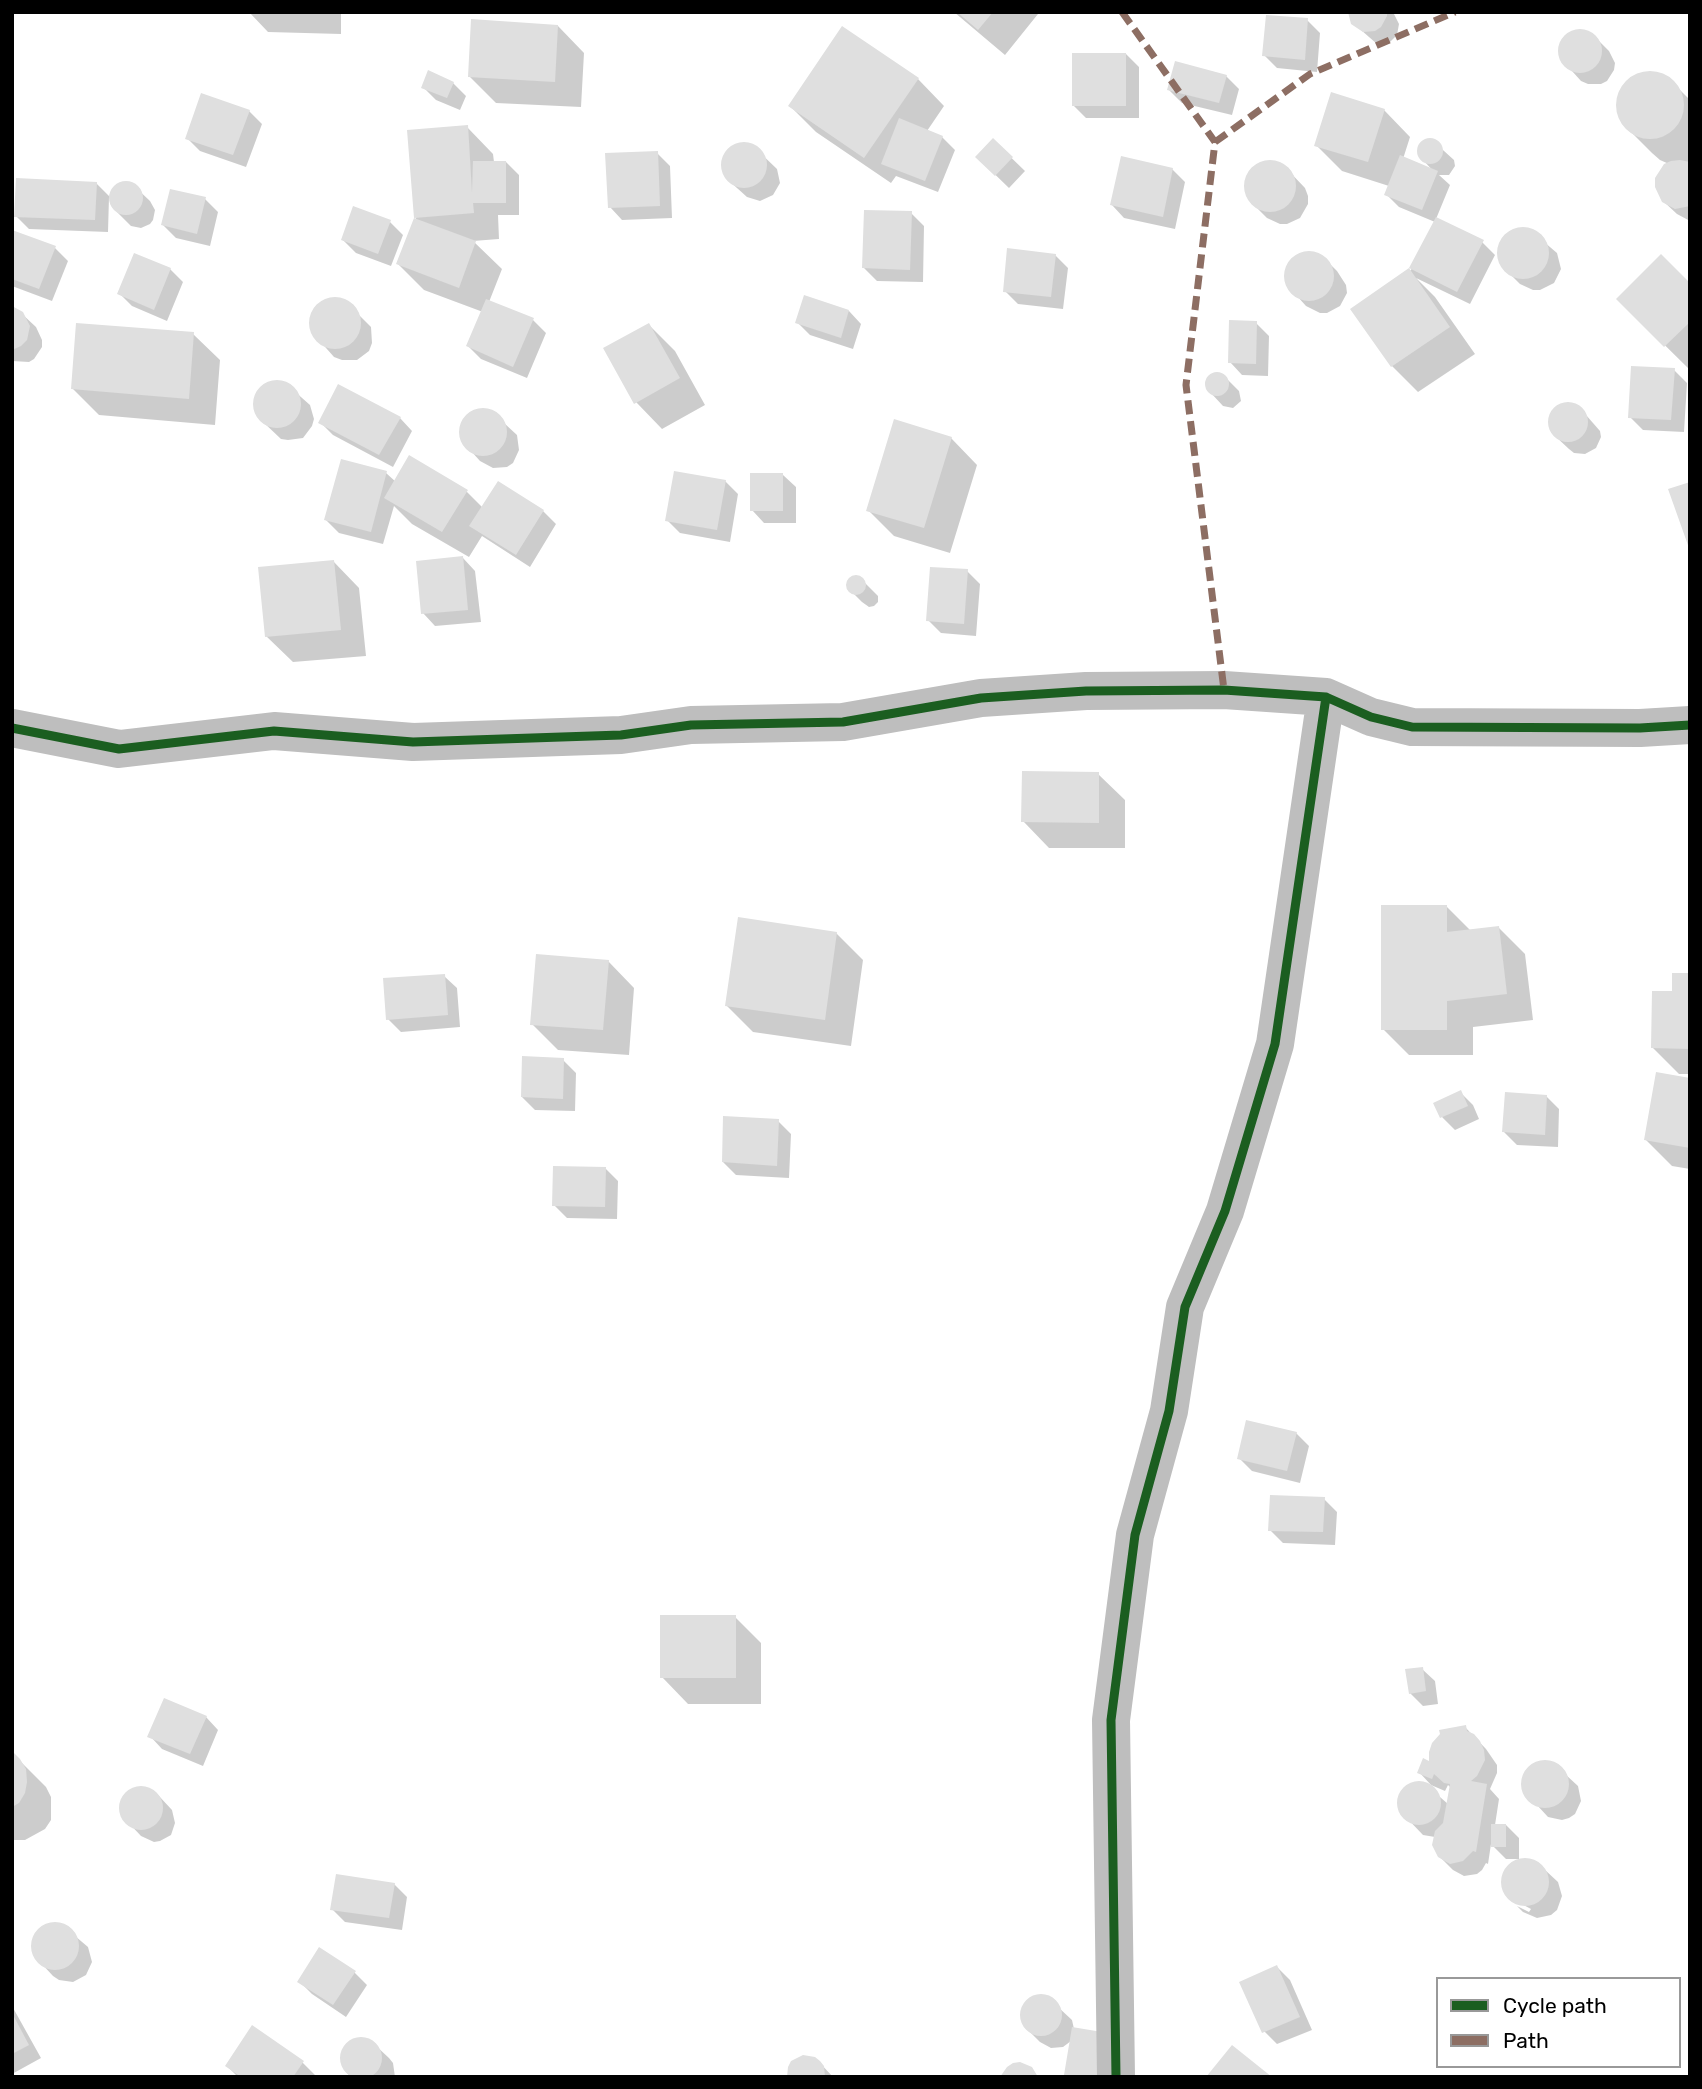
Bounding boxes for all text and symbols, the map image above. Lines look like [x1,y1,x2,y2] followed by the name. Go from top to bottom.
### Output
[1436,1977,1681,2068] legend
[1503,1993,1607,2018] text: Cycle path
[1503,2028,1549,2053] text: Path

